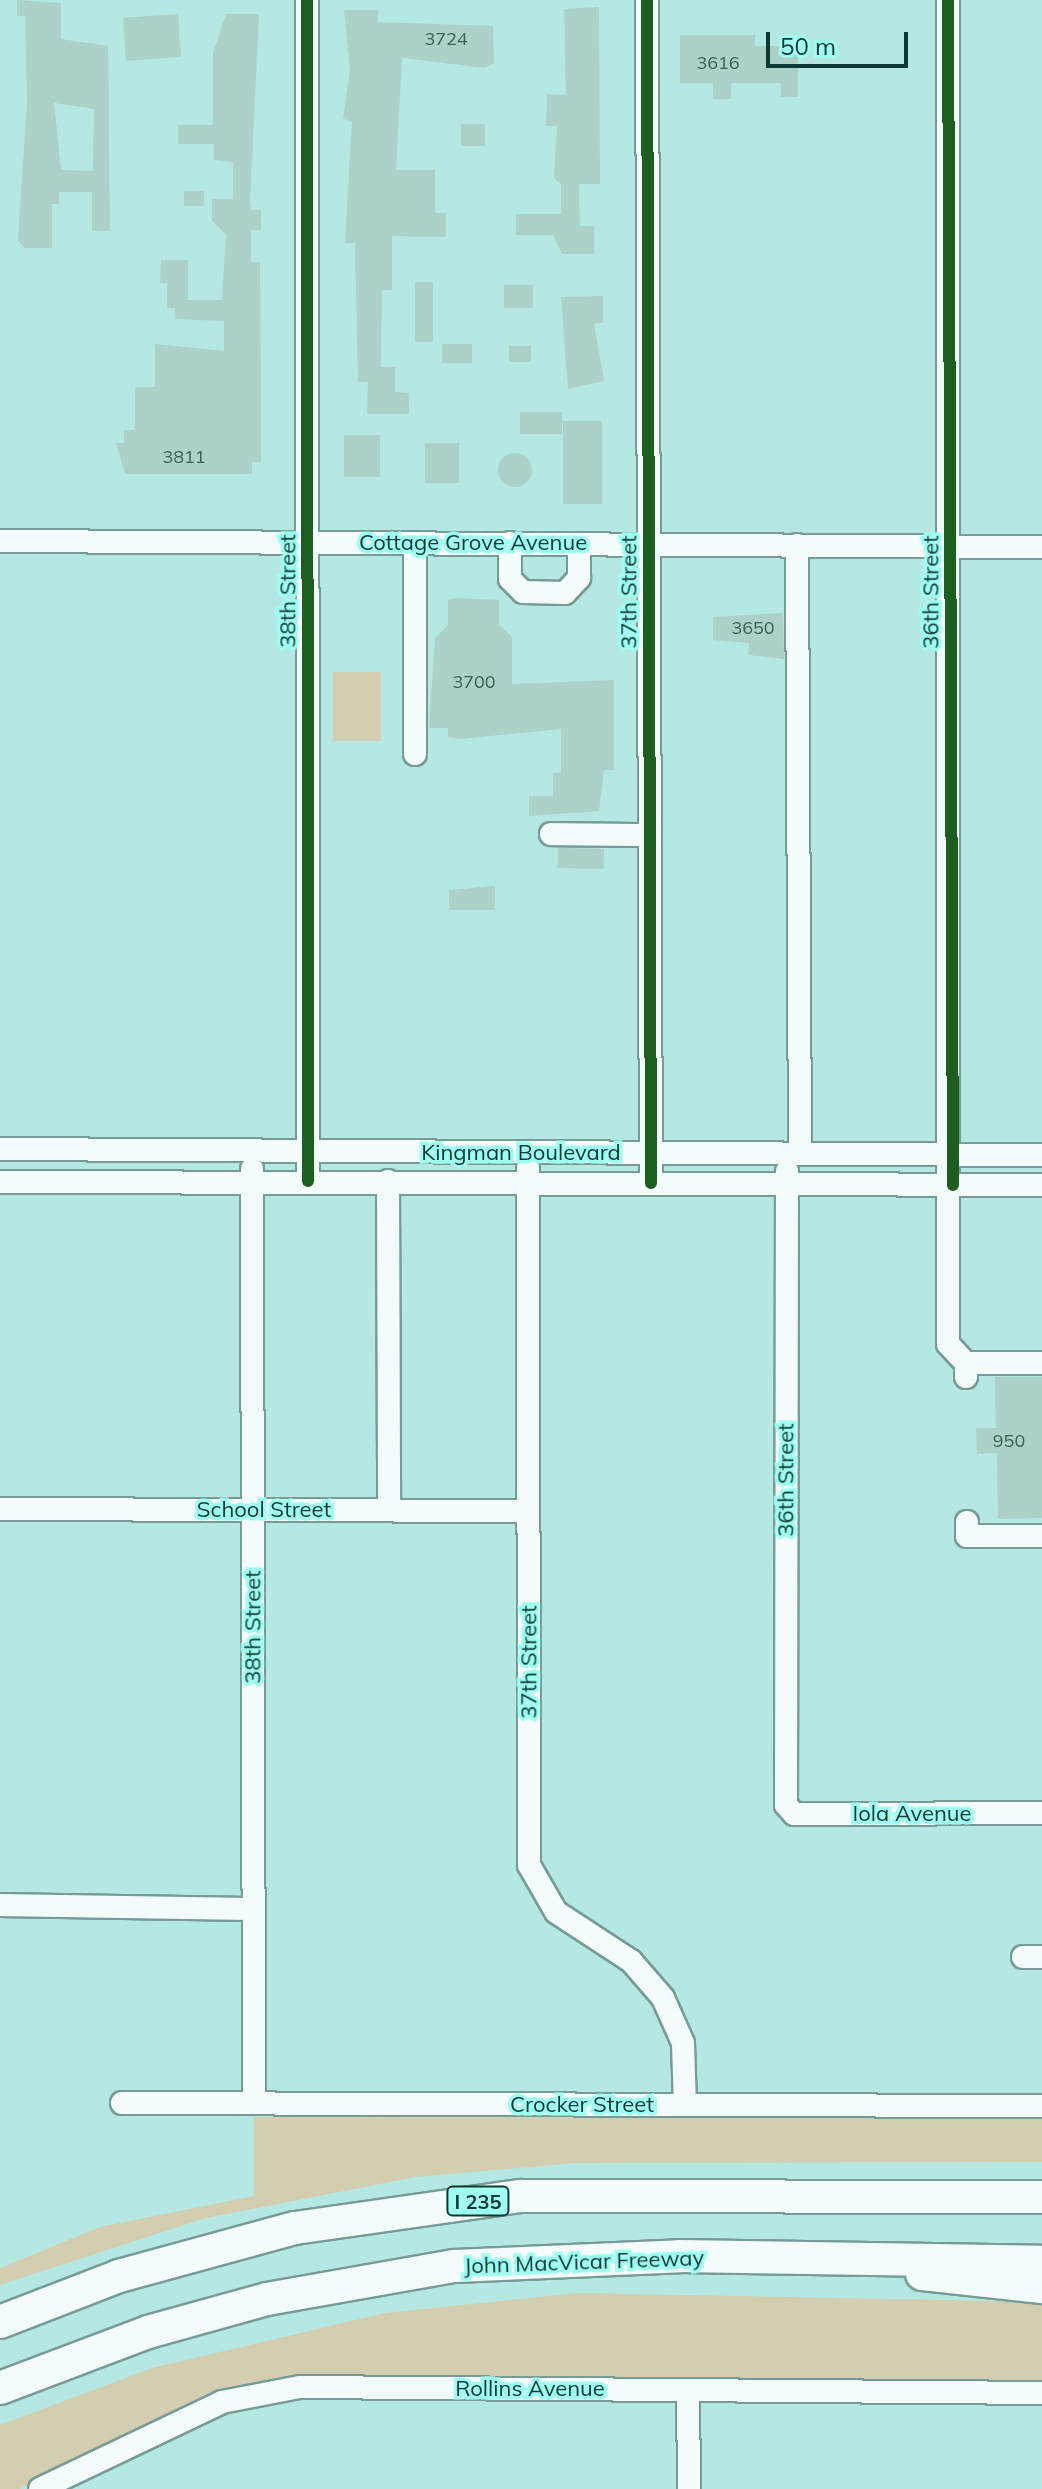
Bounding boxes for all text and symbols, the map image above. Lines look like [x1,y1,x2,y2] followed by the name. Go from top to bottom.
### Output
[770,16,912,66] scale bar
[424,28,468,50] house number: 3724
[780,31,836,61] text: 50 m
[696,52,740,74] house number: 3616
[162,446,206,468] house number: 3811
[359,530,587,556] street label: Cottage Grove Avenue
[275,534,301,648] street label: 38th Street
[616,535,642,649] street label: 37th Street
[918,535,944,649] street label: 36th Street
[731,617,775,639] house number: 3650
[452,671,496,693] house number: 3700
[421,1140,621,1166] street label: Kingman Boulevard
[773,1423,799,1537] street label: 36th Street
[993,1430,1025,1452] house number: 950
[197,1497,331,1523] street label: School Street
[240,1570,266,1684] street label: 38th Street
[516,1605,542,1719] street label: 37th Street
[852,1801,972,1827] street label: Iola Avenue
[510,2092,654,2118] street label: Crocker Street
[446,2185,510,2217] road number: I 235
[464,2245,704,2279] street label: John MacVicar Freeway
[455,2376,605,2402] street label: Rollins Avenue

